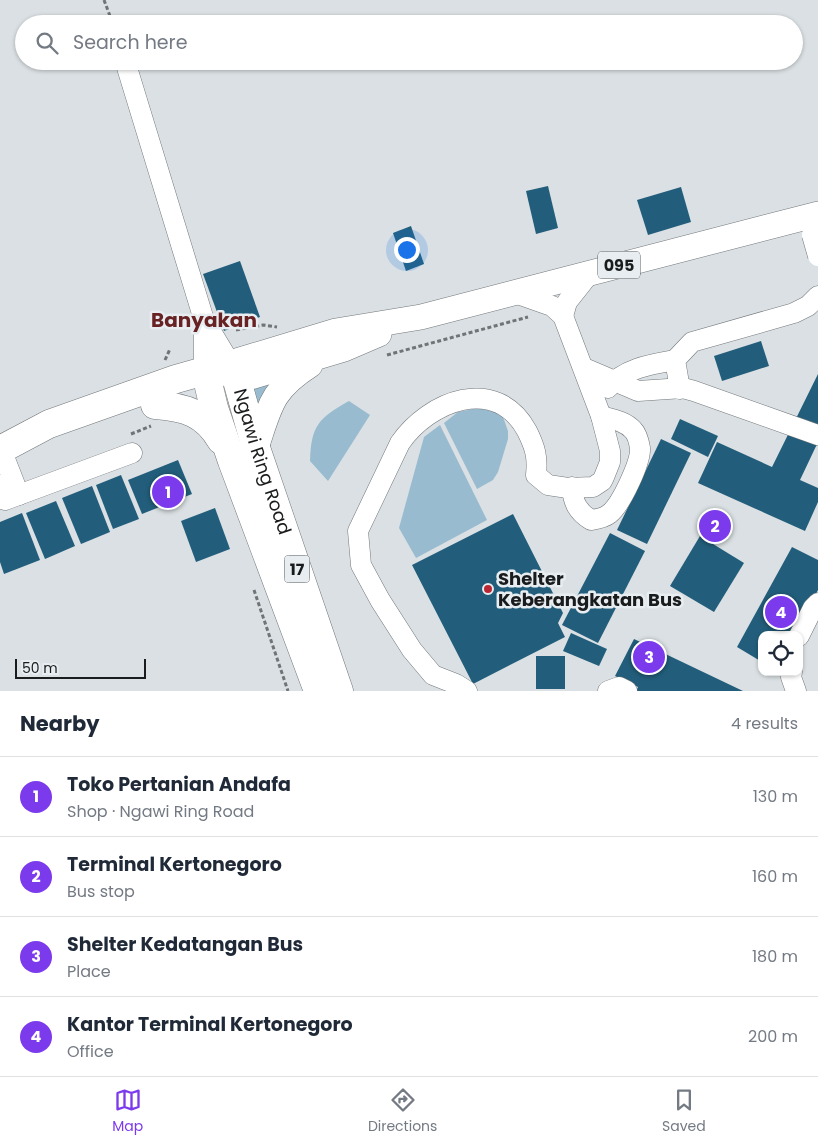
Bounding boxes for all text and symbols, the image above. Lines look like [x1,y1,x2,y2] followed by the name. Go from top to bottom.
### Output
[15,15,803,70] search box
[33,29,61,57] icon: search
[73,29,187,56] text: Search here
[394,237,420,263] your location
[598,252,640,278] road number: 095
[151,306,257,334] district label: Banyakan
[228,386,298,538] street label: Ngawi Ring Road
[152,473,184,511] pin: 1
[699,507,731,545] pin: 2
[284,556,310,582] road number: 17
[498,566,682,612] place label: Shelter Keberangkatan Bus
[482,583,494,595] marker: Shelter Keberangkatan Bus
[765,593,797,631] pin: 4
[758,631,803,676] map controls
[758,631,803,676] button: locate
[633,638,665,676] pin: 3
[15,656,146,679] scale bar
[22,658,58,678] text: 50 m
[20,709,100,738] text: Nearby
[731,712,798,735] text: 4 results
[67,771,291,798] text: Toko Pertanian Andafa
[33,785,39,808] text: 1
[753,785,798,808] text: 130 m
[67,800,254,823] text: Shop · Ngawi Ring Road
[67,851,282,878] text: Terminal Kertonegoro
[31,865,41,888] text: 2
[752,865,798,888] text: 160 m
[67,880,135,903] text: Bus stop
[67,931,303,958] text: Shelter Kedatangan Bus
[31,945,41,968] text: 3
[752,945,798,968] text: 180 m
[67,960,111,983] text: Place
[67,1011,353,1038] text: Kantor Terminal Kertonegoro
[31,1025,41,1048] text: 4
[748,1025,798,1048] text: 200 m
[67,1040,114,1063] text: Office
[112,1086,143,1137] tab: Map
[368,1086,437,1137] tab: Directions
[662,1086,706,1137] tab: Saved

